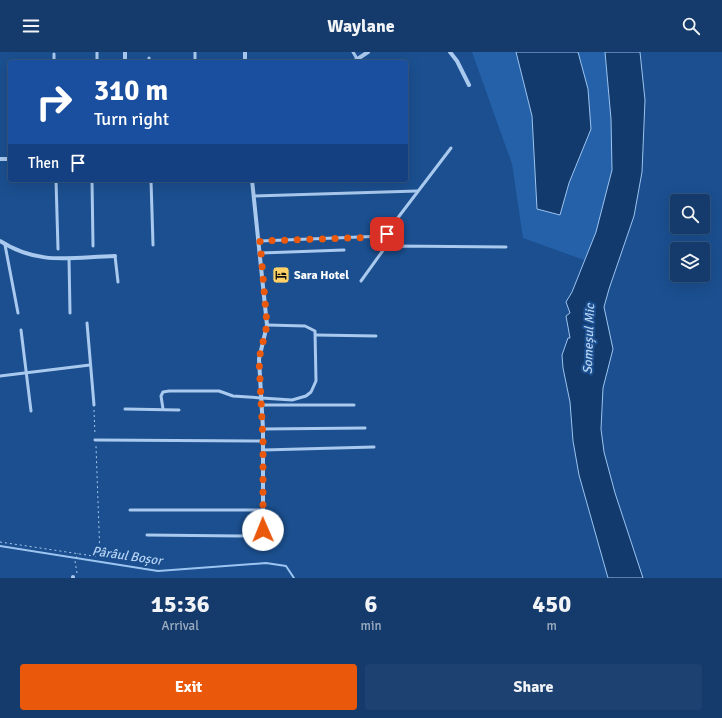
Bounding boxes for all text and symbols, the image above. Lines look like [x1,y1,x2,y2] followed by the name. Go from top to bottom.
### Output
[20,15,42,37] icon: menu
[327,15,395,37] text: Waylane
[680,15,702,37] icon: search
[94,74,168,108] text: 310 m
[28,76,80,128] icon: right
[94,108,169,130] text: Turn right
[67,152,89,174] icon: arrive
[28,154,59,172] text: Then
[670,194,710,282] map controls
[670,194,710,234] button: search
[370,217,404,251] pin
[376,223,398,245] icon: arrive
[670,242,710,282] button: layers
[271,265,291,285] hotel icon: Sara Hotel
[294,268,349,283] place label: Sara Hotel
[580,303,598,374] water label: Someșul Mic
[242,509,284,551] position arrow
[91,543,165,569] water label: Pârâul Boșor
[151,589,210,619] text: 15:36
[365,589,377,619] text: 6
[532,589,571,619] text: 450
[162,618,199,634] text: Arrival
[361,618,382,634] text: min
[547,618,557,634] text: m
[20,664,357,710] button: Exit
[365,664,702,710] button: Share

